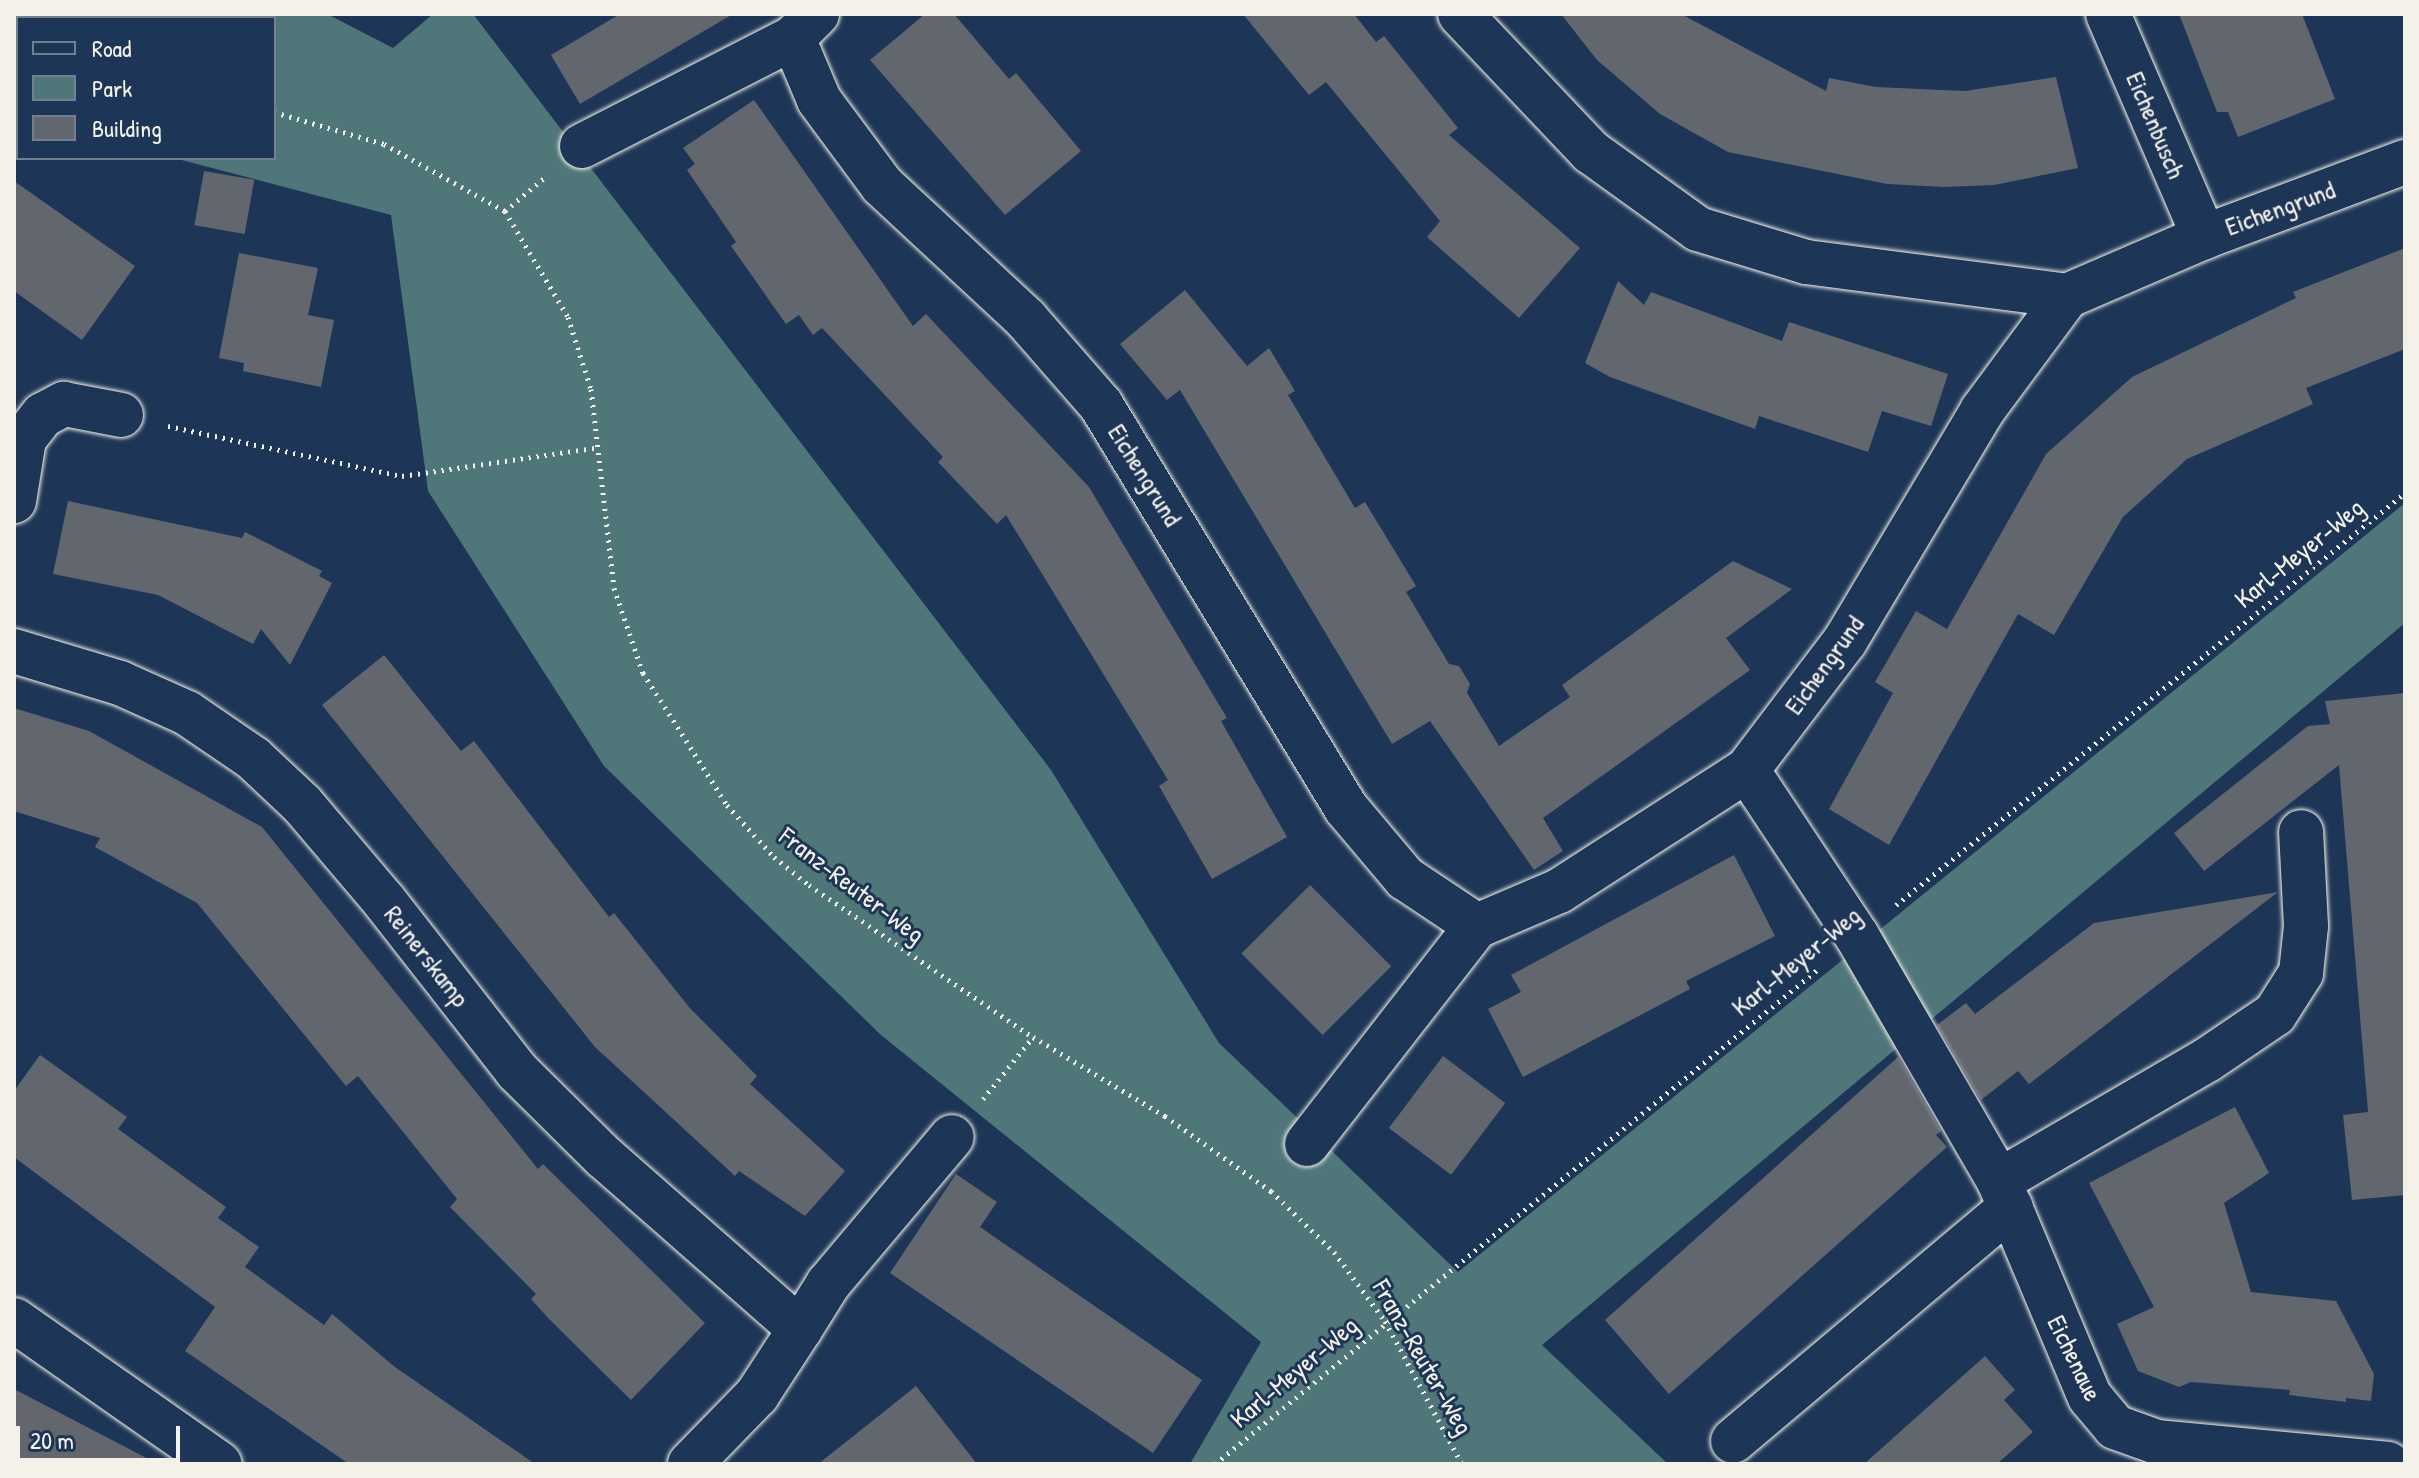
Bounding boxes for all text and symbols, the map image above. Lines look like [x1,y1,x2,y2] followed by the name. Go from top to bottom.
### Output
[16,16,276,160] legend
[92,32,131,64] text: Road
[2120,67,2192,183] street label: Eichenbusch
[92,72,132,104] text: Park
[92,112,162,144] text: Building
[2221,174,2339,242] street label: Eichengrund
[1101,418,1189,532] street label: Eichengrund
[2228,492,2370,614] street label: Karl-Meyer-Weg
[1778,610,1870,720] street label: Eichengrund
[773,820,931,950] street label: Franz-Reuter-Weg
[378,899,476,1013] street label: Reinerskamp
[1725,900,1867,1022] street label: Karl-Meyer-Weg
[1366,1274,1480,1440] street label: Franz-Reuter-Weg
[1224,1310,1364,1434] street label: Karl-Meyer-Weg
[2041,1310,2109,1406] street label: Eichenaue
[20,1410,184,1460] scale bar
[30,1424,74,1456] text: 20 m

